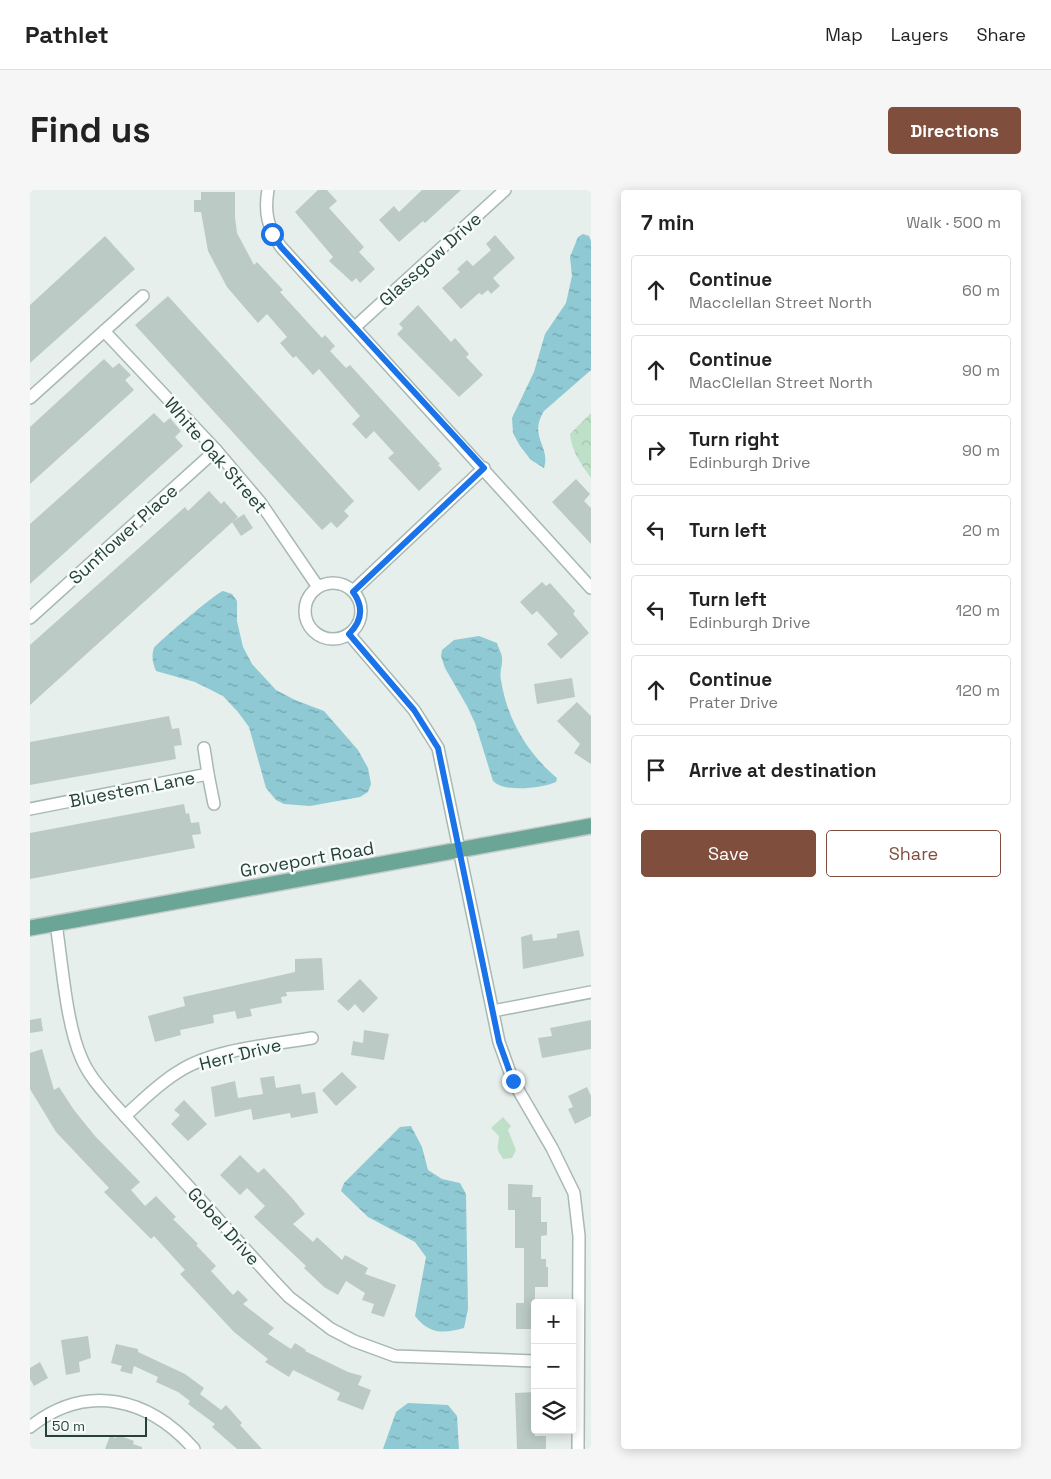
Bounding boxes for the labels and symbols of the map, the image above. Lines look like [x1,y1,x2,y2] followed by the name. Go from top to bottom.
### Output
[374,207,486,311] street label: Glassgow Drive
[261,223,284,246] route start
[159,392,273,518] street label: White Oak Street
[64,479,182,589] street label: Sunflower Place
[67,766,197,812] street label: Bluestem Lane
[238,836,376,882] street label: Groveport Road
[197,1033,283,1075] street label: Herr Drive
[502,1070,525,1093] route end
[183,1182,265,1270] street label: Gobel Drive
[45,1414,148,1437] scale bar

